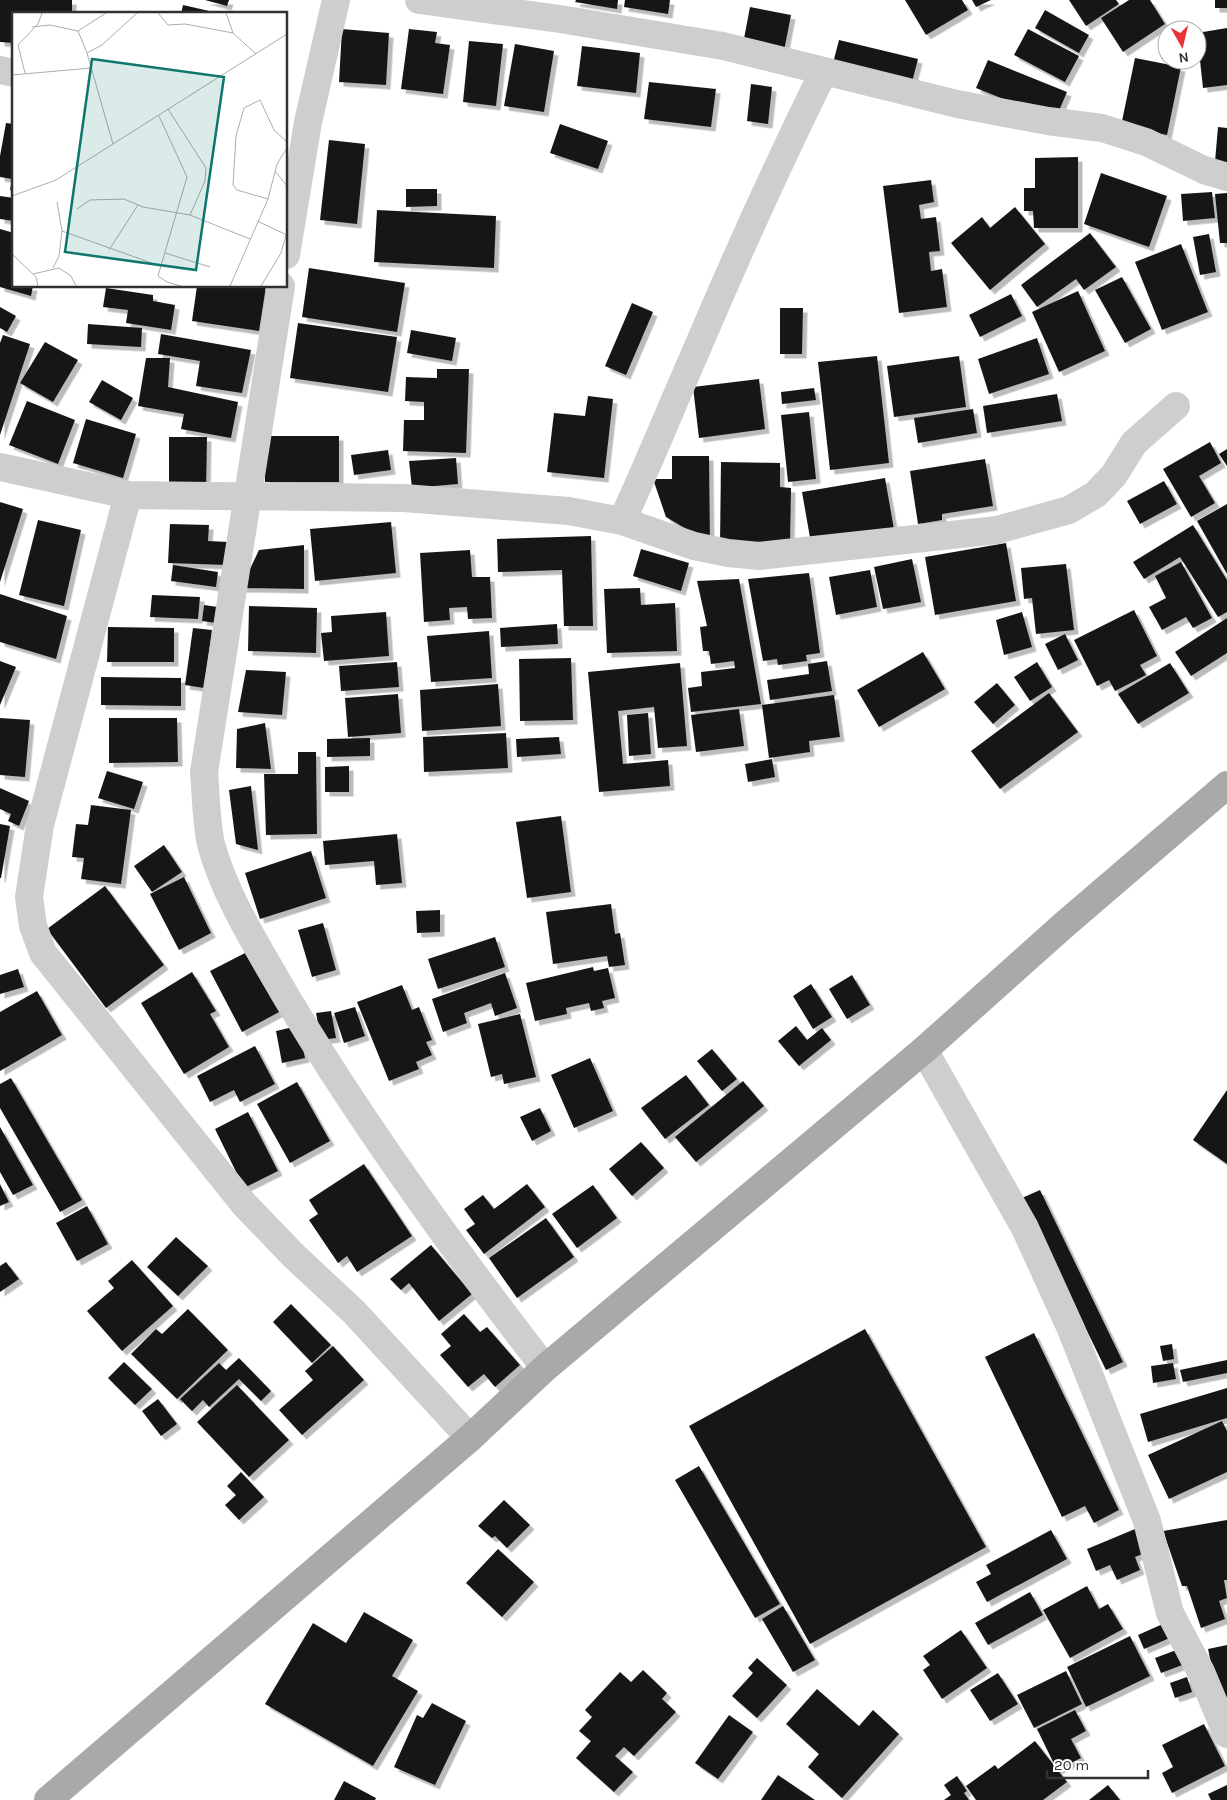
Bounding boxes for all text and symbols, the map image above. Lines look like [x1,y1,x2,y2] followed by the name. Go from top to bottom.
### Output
[12,12,288,288] inset map
[1157,20,1207,70] north arrow
[1178,48,1190,66] text: N
[1047,1748,1148,1780] scale bar
[1054,1756,1089,1774] text: 20 m

